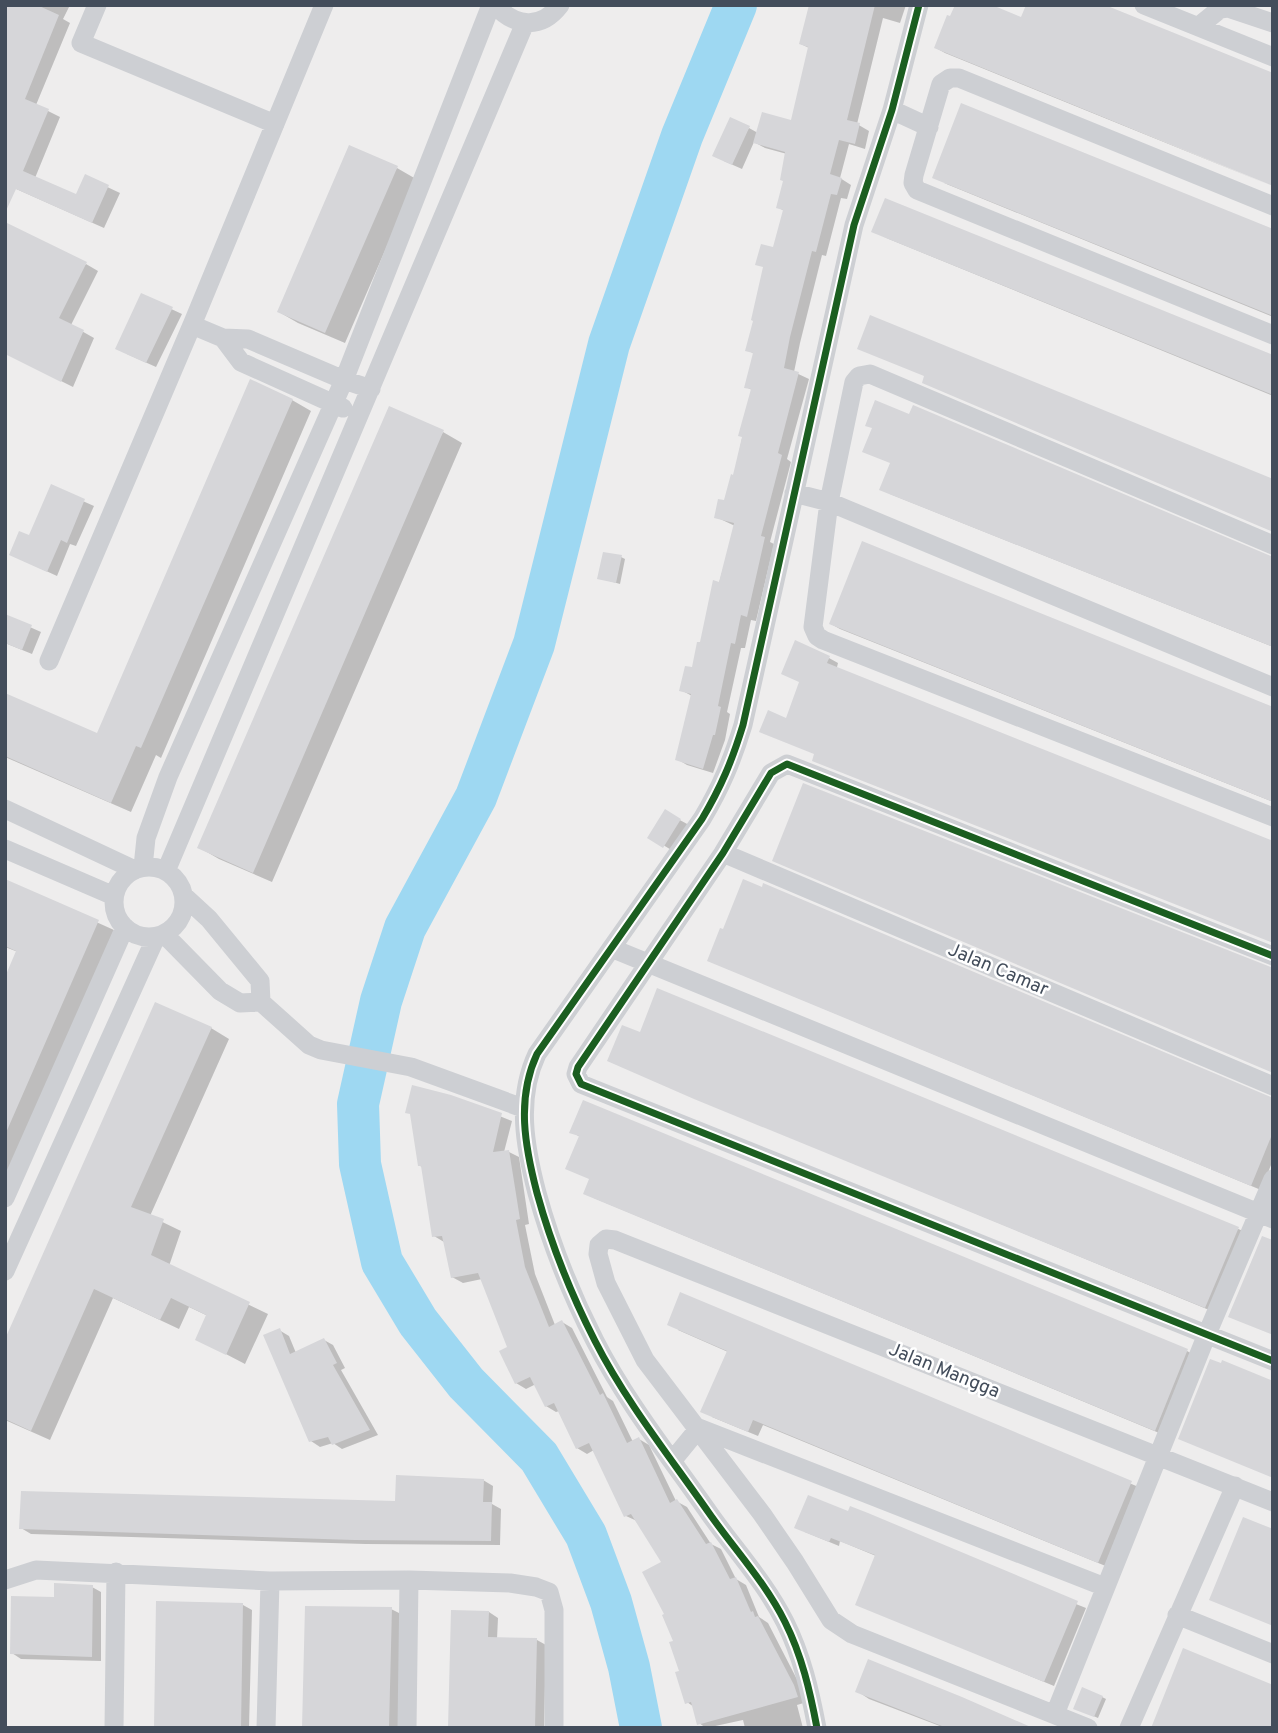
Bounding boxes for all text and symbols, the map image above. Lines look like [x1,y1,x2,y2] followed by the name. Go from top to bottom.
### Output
[944,938,1053,1002] street label: Jalan Camar
[885,1338,1003,1404] street label: Jalan Mangga

